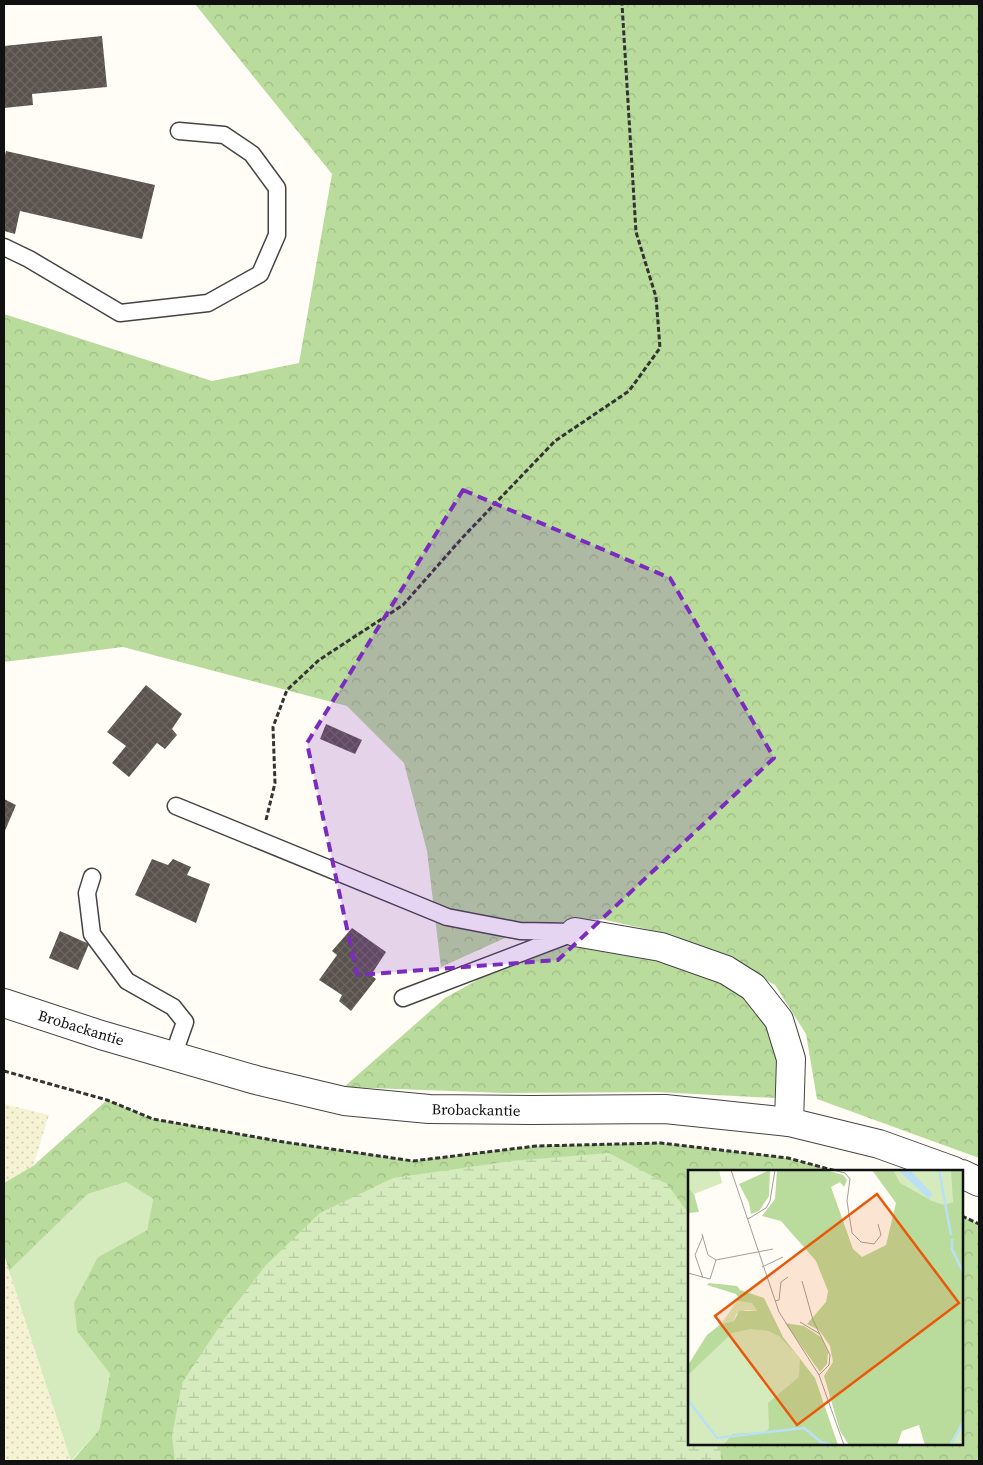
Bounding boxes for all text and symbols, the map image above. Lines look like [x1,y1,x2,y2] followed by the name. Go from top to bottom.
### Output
[36,1004,127,1051] street label: Brobackantie
[431,1098,521,1121] street label: Brobackantie
[688,1170,963,1445] inset map

